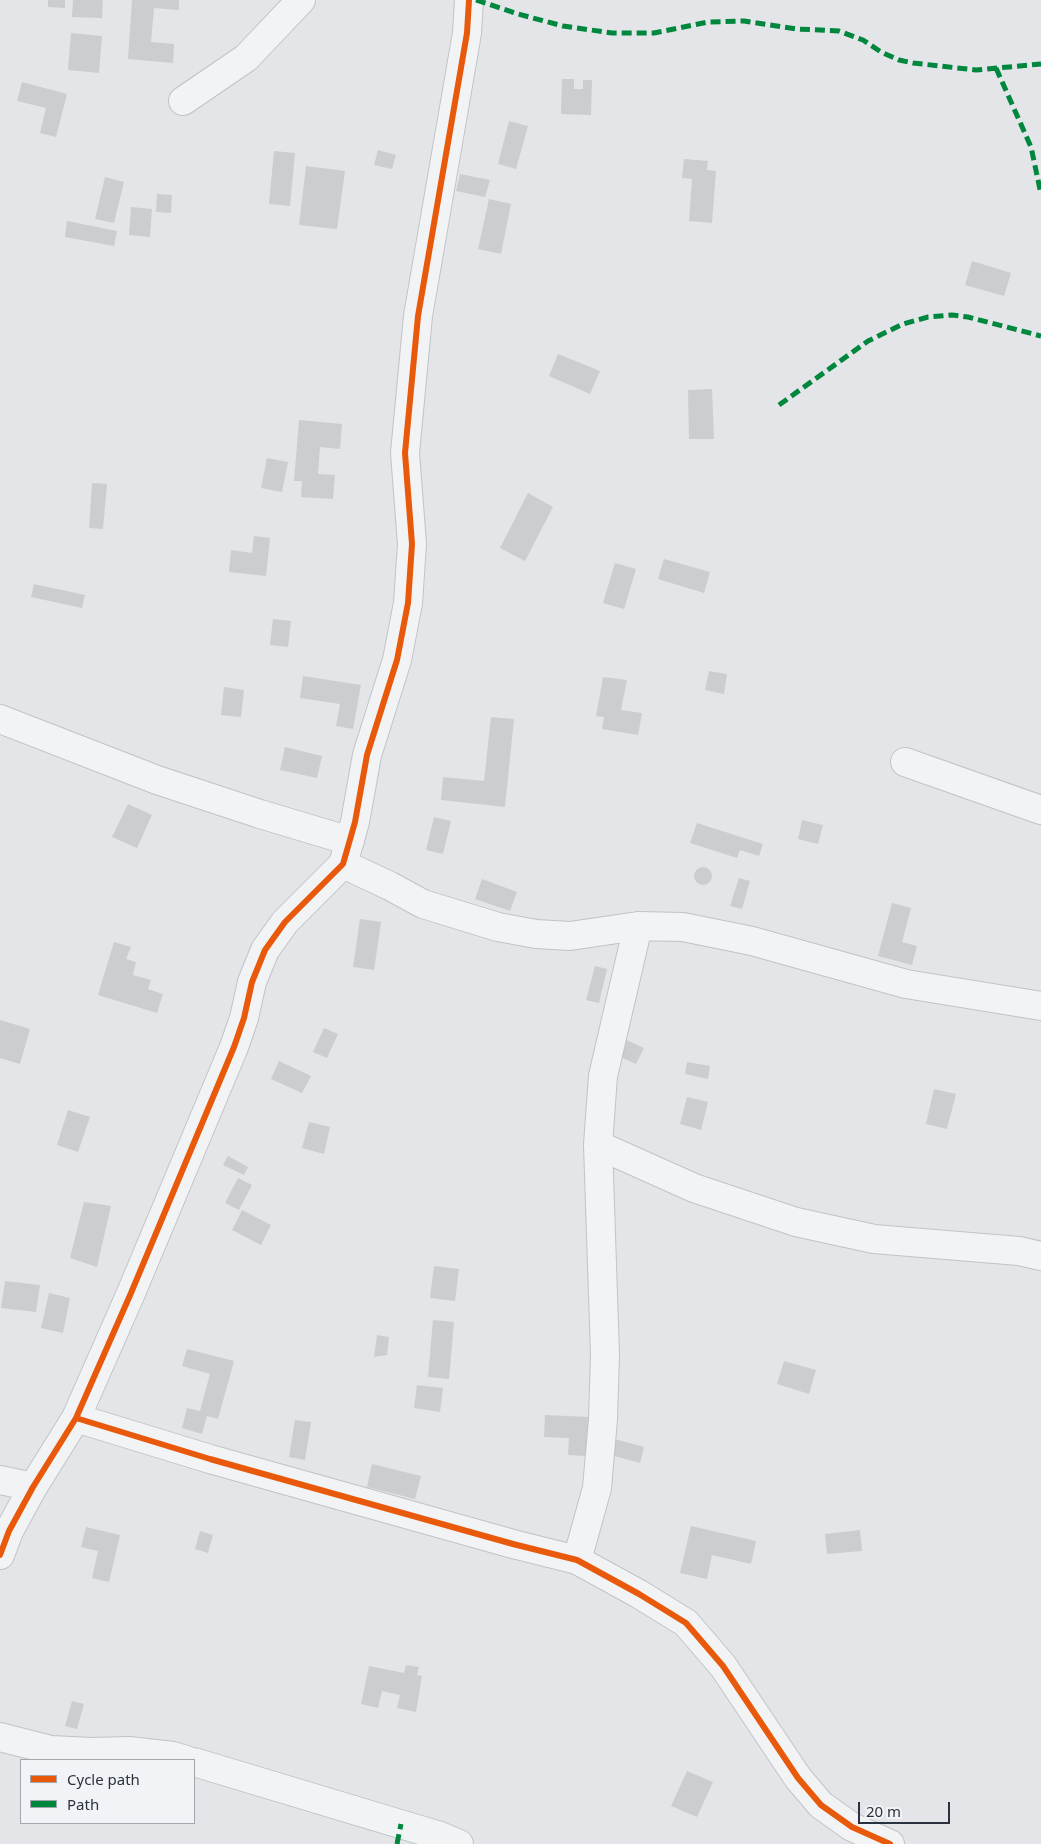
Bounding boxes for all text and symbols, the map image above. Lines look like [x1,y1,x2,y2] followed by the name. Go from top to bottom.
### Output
[20,1759,195,1824] legend
[67,1769,140,1789] text: Cycle path
[861,1792,954,1824] scale bar
[67,1794,99,1814] text: Path
[866,1801,901,1821] text: 20 m

